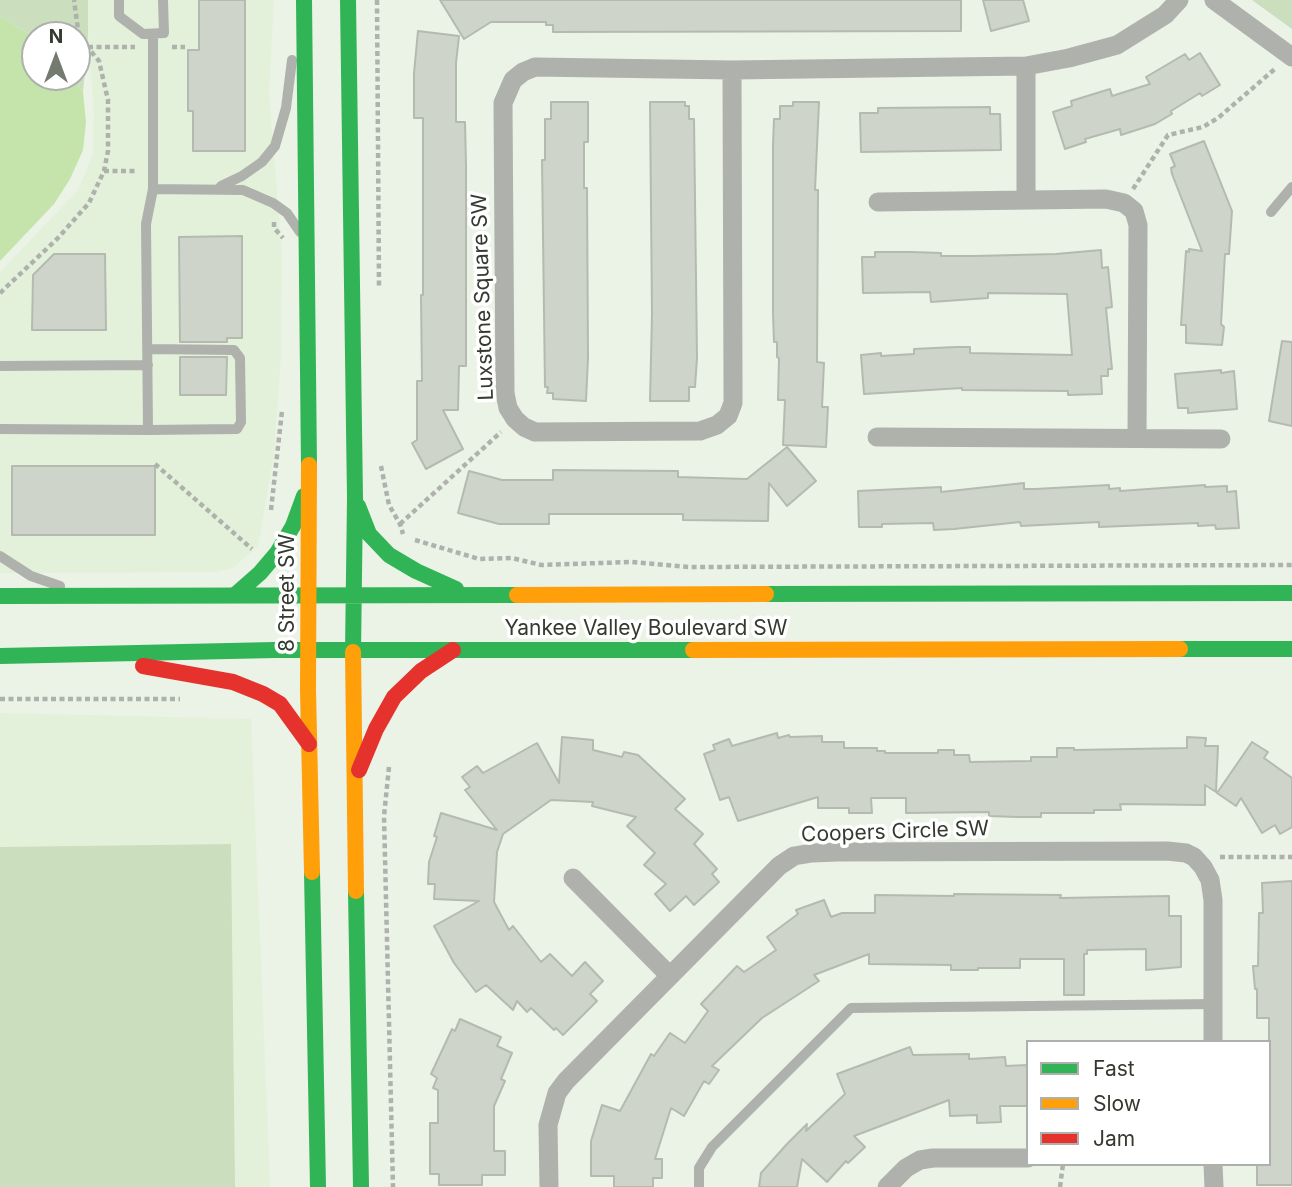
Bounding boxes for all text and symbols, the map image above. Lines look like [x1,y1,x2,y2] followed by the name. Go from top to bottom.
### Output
[21,21,91,91] north arrow
[49,25,63,48] text: N
[467,193,499,401] street label: Luxstone Square SW
[275,534,301,652] street label: 8 Street SW
[505,616,787,642] street label: Yankee Valley Boulevard SW
[801,816,989,848] street label: Coopers Circle SW
[1026,1040,1271,1166] legend
[1093,1056,1135,1081] text: Fast
[1093,1091,1141,1116] text: Slow
[1093,1126,1135,1151] text: Jam

